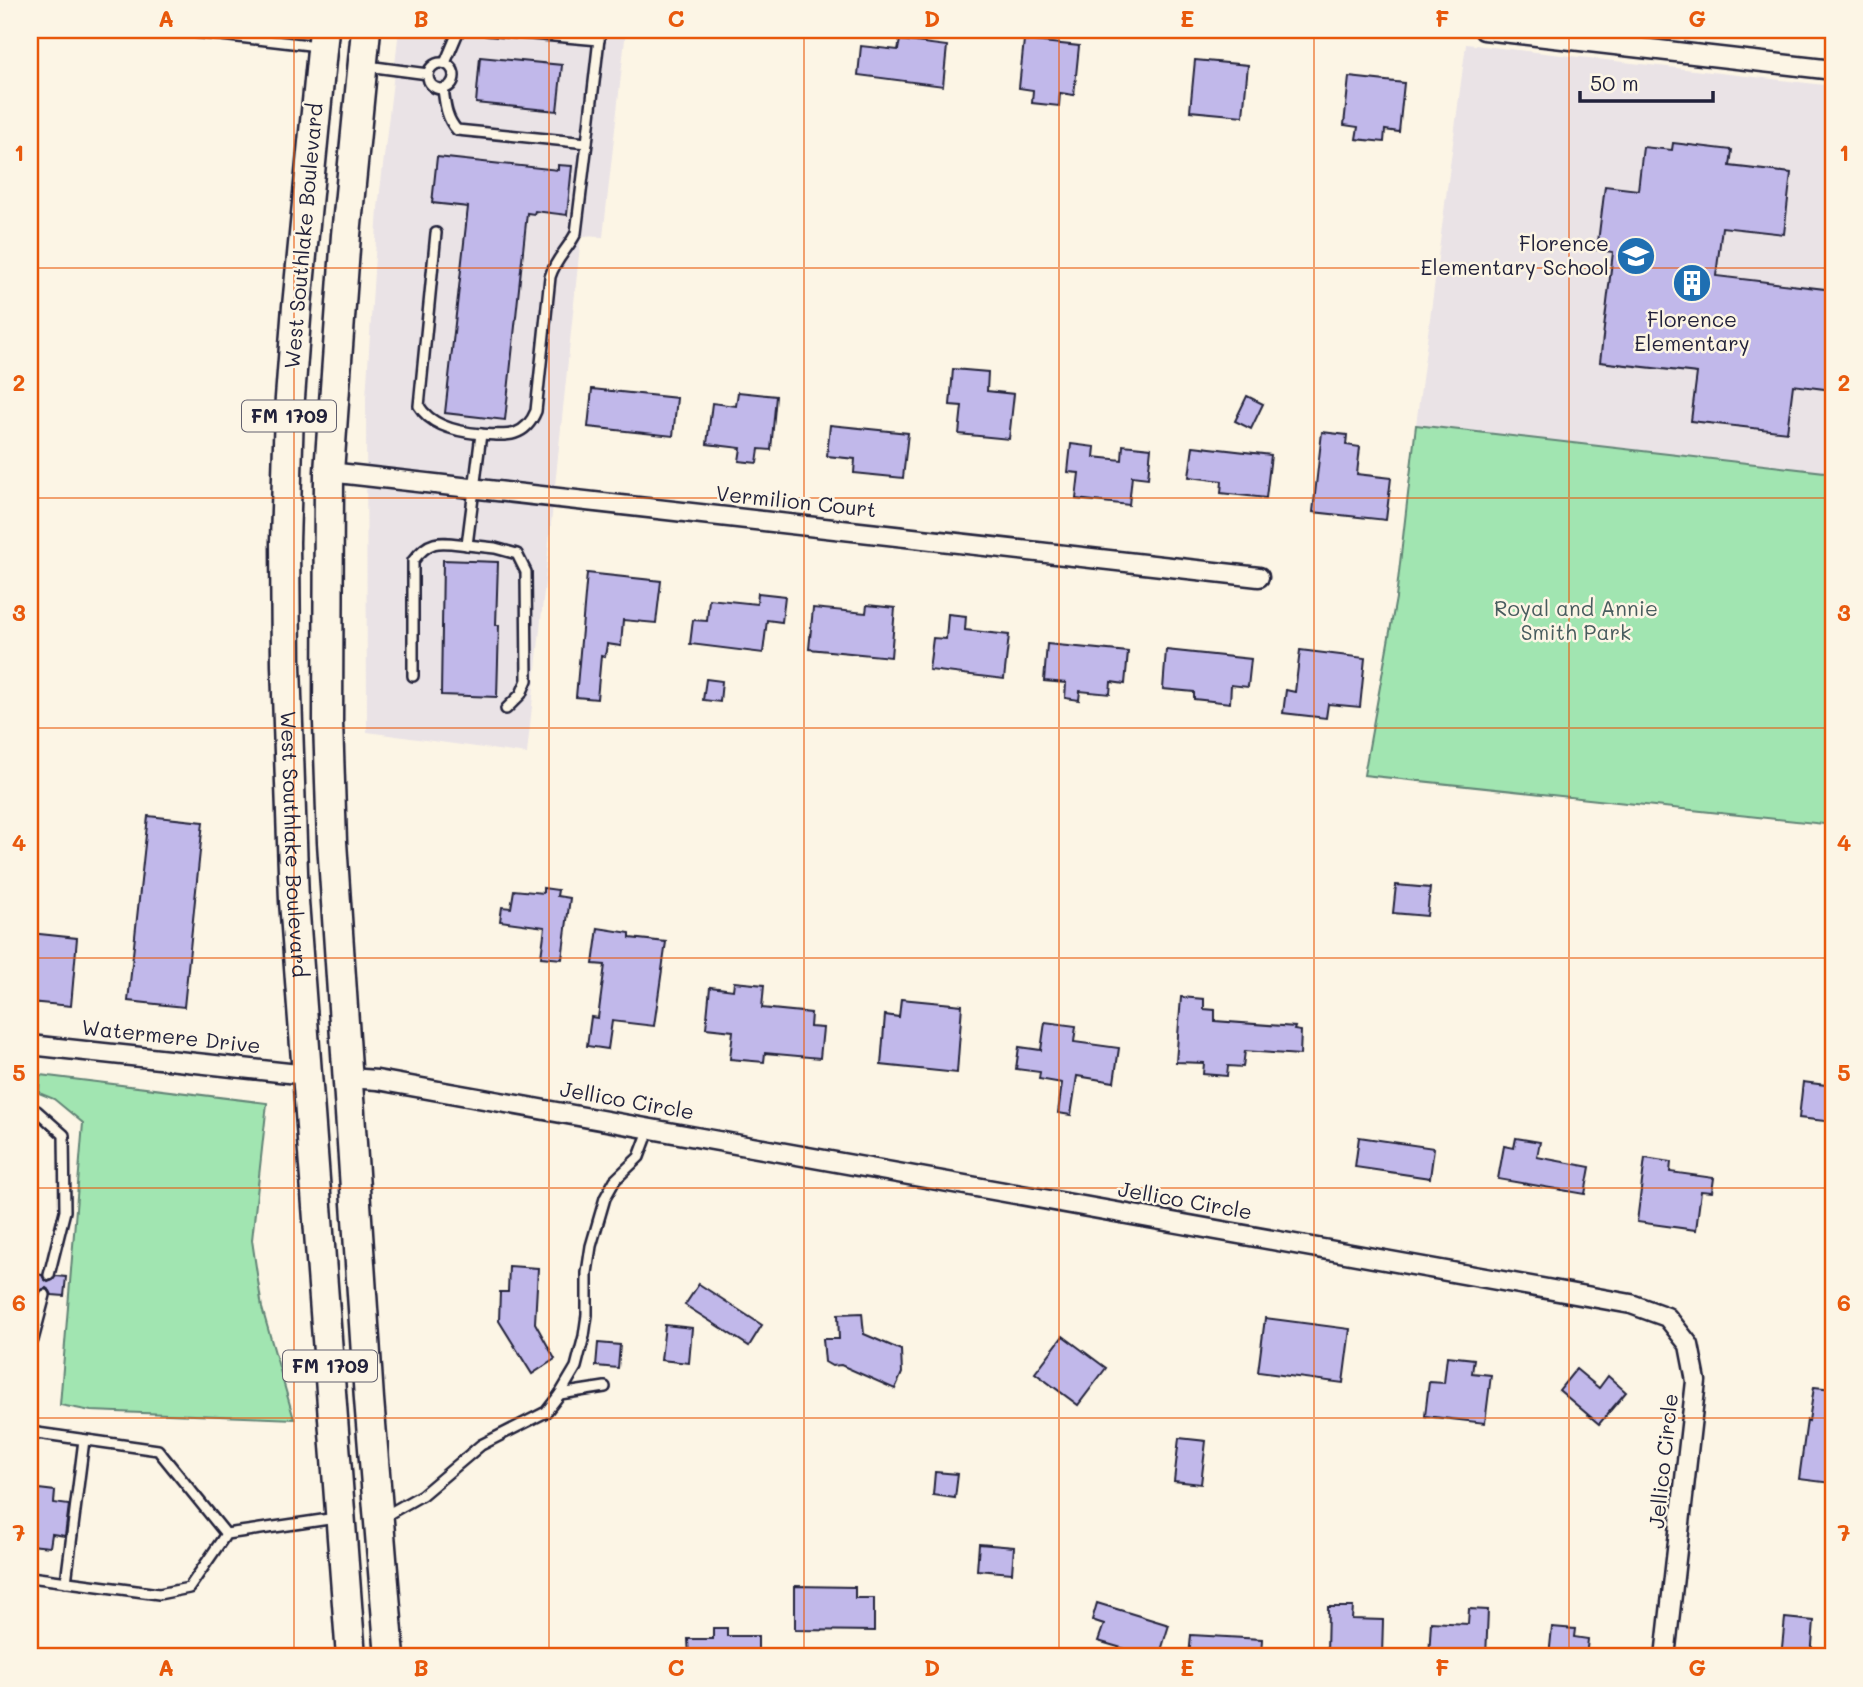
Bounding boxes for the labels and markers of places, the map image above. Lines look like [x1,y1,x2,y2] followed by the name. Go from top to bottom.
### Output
[1421,229,1609,280] place label: Florence Elementary School
[1615,235,1657,277] school or university icon: Florence Elementary School
[1671,262,1713,304] building icon: Florence Elementary
[1634,305,1750,356] place label: Florence Elementary

